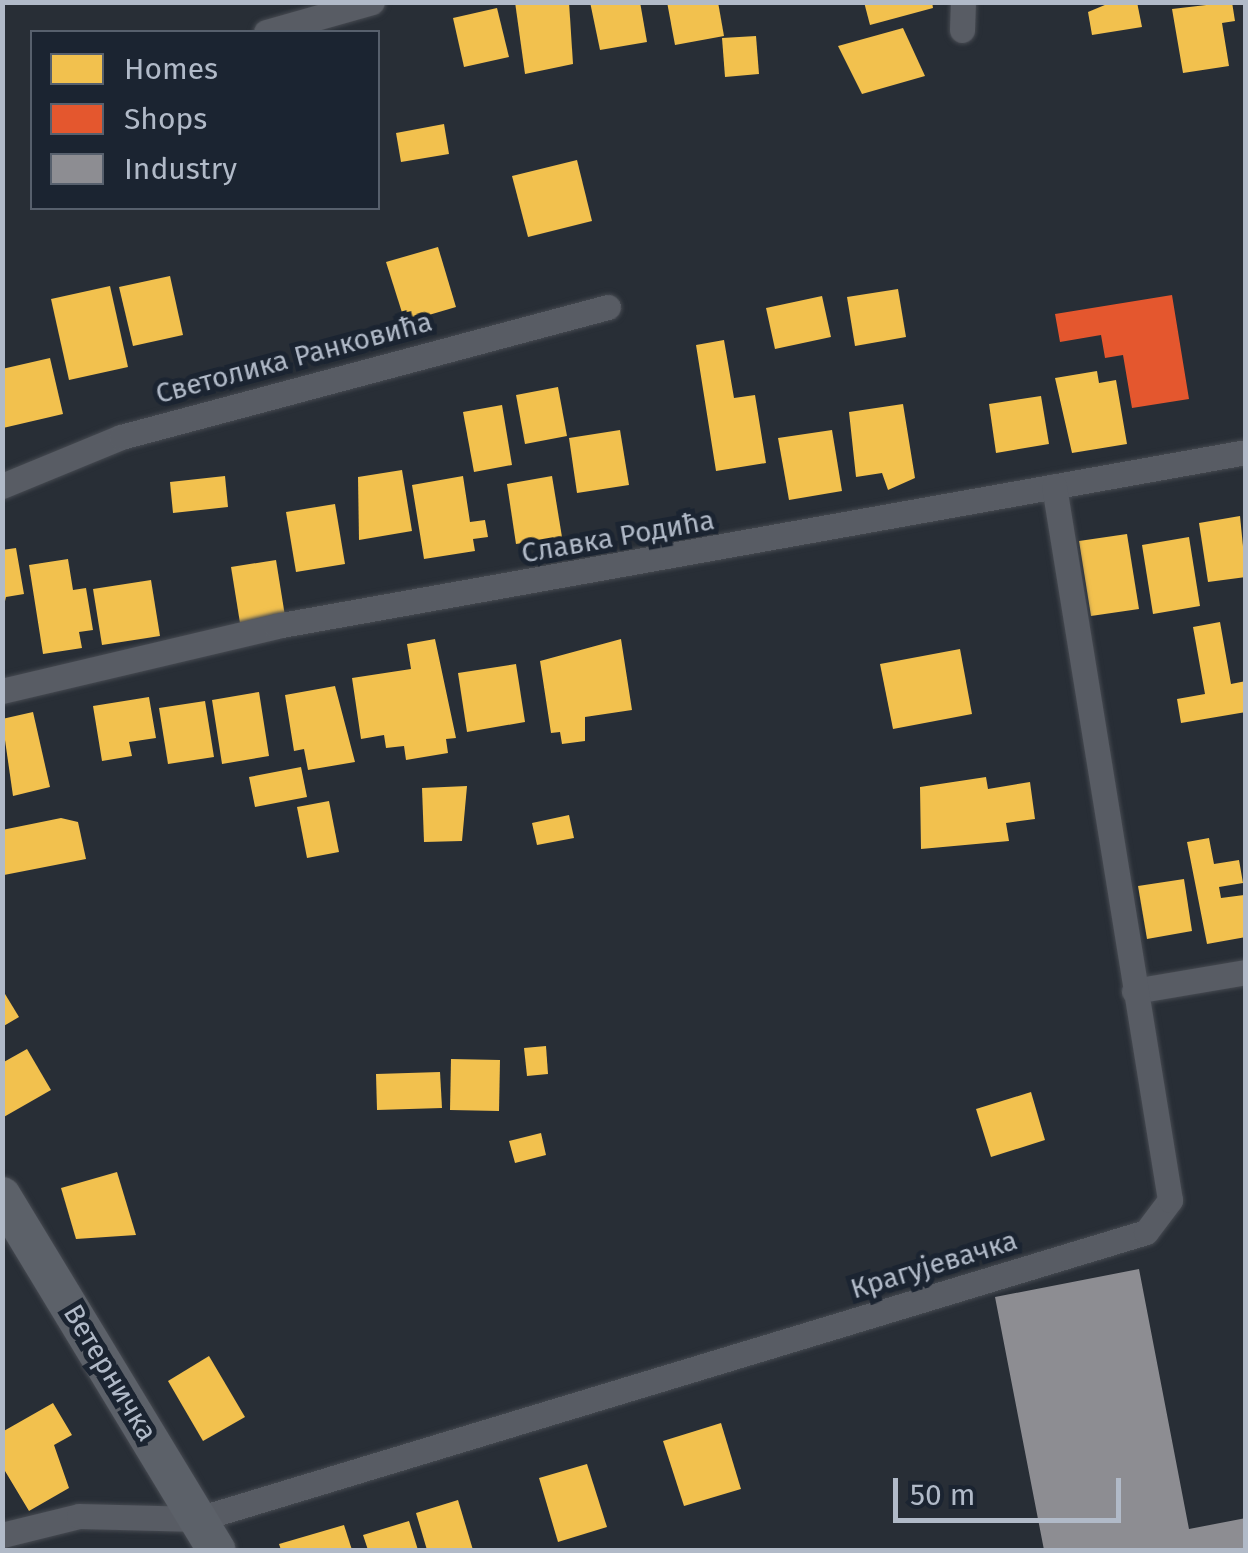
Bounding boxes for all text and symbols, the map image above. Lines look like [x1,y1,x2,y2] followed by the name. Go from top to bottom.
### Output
[30,30,380,210] legend
[124,51,218,87] text: Homes
[124,101,207,137] text: Shops
[124,151,237,187] text: Industry
[152,305,436,411] street label: Светолика Ранковића
[519,503,717,571] street label: Славка Родића
[847,1224,1021,1306] street label: Крагујевачка
[56,1299,164,1447] street label: Ветерничка
[898,1458,1126,1520] scale bar
[910,1477,975,1513] text: 50 m

